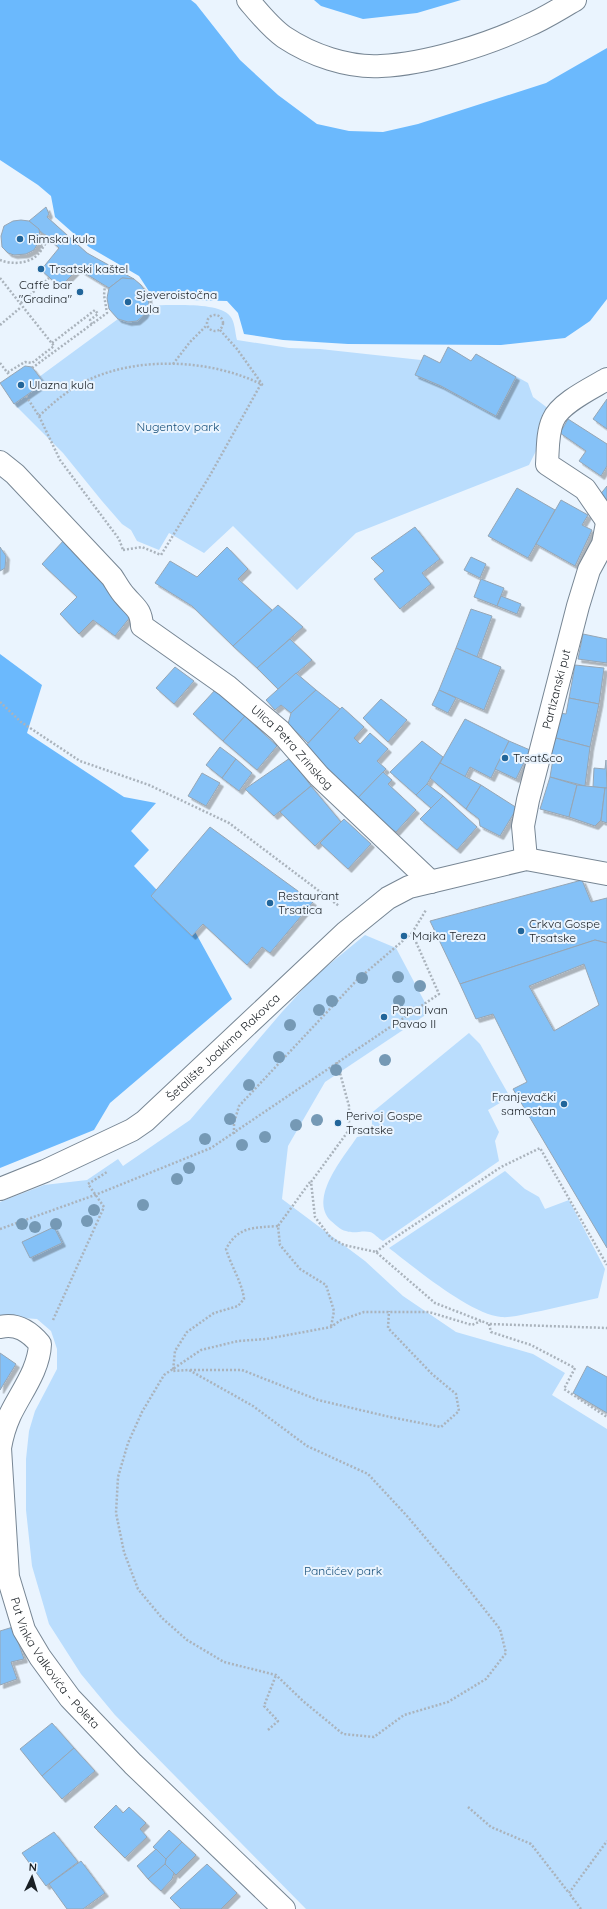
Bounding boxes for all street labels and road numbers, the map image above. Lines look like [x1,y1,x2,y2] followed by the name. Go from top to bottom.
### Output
[539,648,574,731] street label: Partizanski put
[248,702,337,792] street label: Ulica Petra Zrinskog
[163,990,283,1104] street label: Šetalište Joakima Rakovca
[8,1595,103,1732] street label: Put Vinka Valkovića - Poleta

